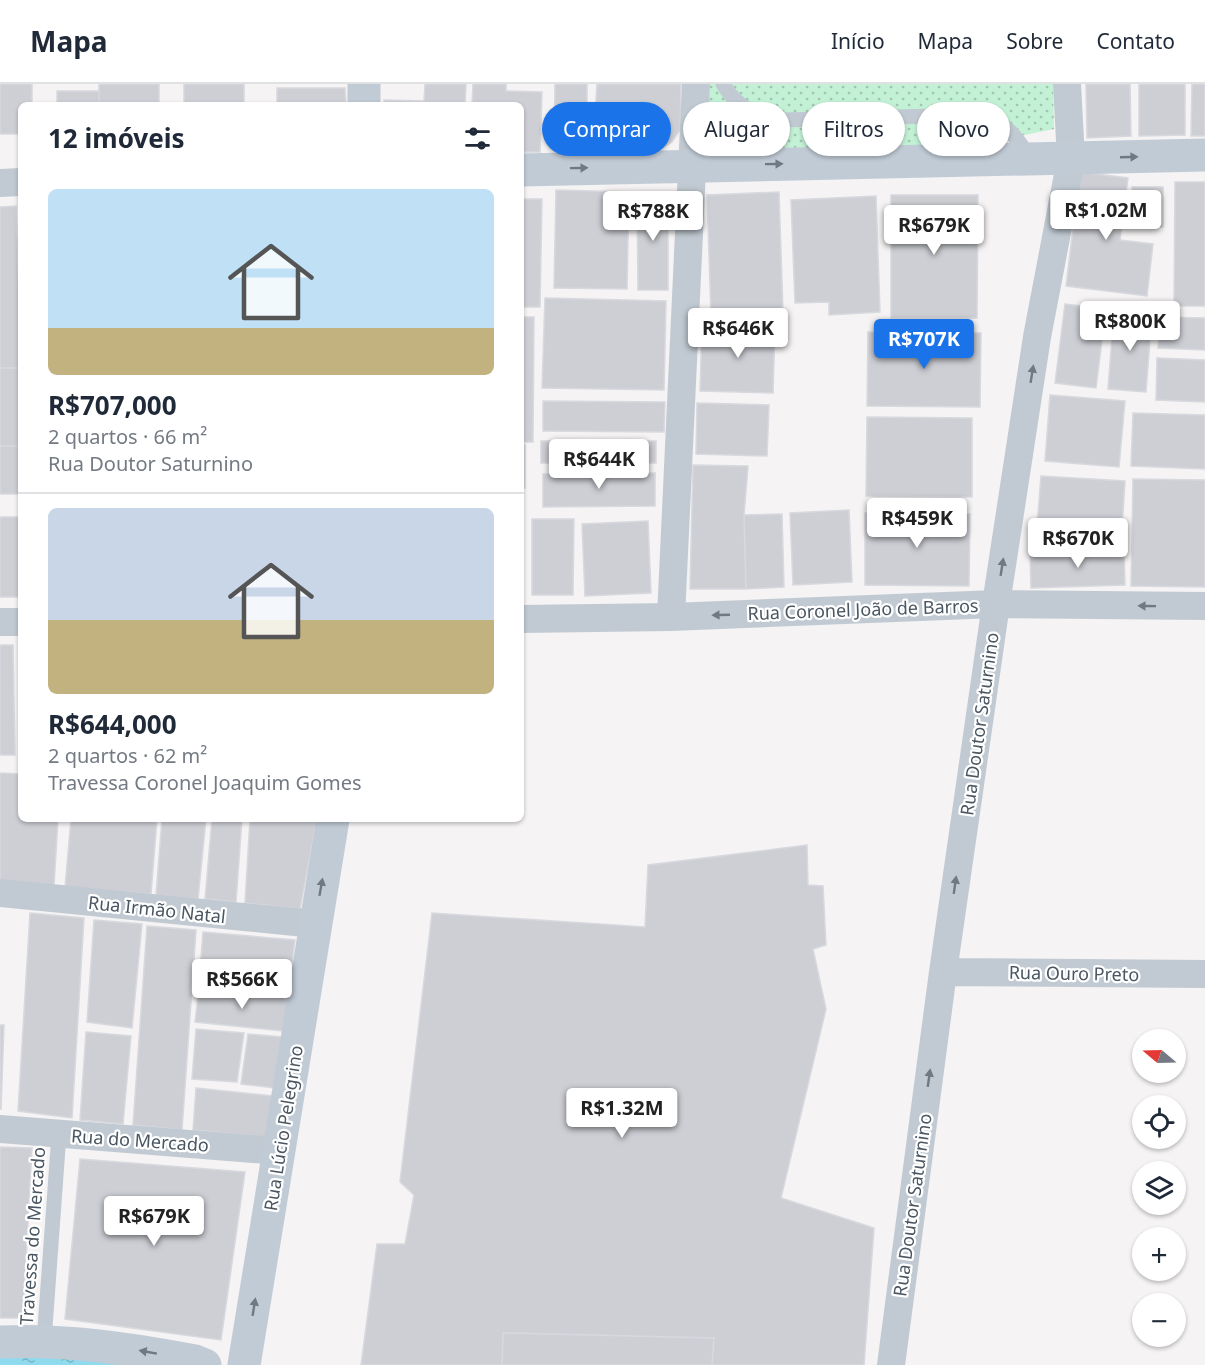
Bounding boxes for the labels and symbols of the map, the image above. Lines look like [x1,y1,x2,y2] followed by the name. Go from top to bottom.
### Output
[1120,152,1139,162] one-way arrow
[764,159,783,169] one-way arrow
[569,164,588,173] one-way arrow
[1051,190,1161,241] pin: R$1.02M
[604,191,702,242] pin: R$788K
[885,205,983,256] pin: R$679K
[1081,301,1179,352] pin: R$800K
[689,308,787,359] pin: R$646K
[875,319,973,370] pin: R$707K
[1027,365,1036,384] one-way arrow
[550,439,648,490] pin: R$644K
[868,498,966,549] pin: R$459K
[1029,518,1127,569] pin: R$670K
[997,558,1006,577] one-way arrow
[747,593,979,625] street label: Rua Coronel João de Barros
[1137,601,1156,610] one-way arrow
[711,610,730,619] one-way arrow
[954,631,1004,817] street label: Rua Doutor Saturnino
[951,875,960,894] one-way arrow
[317,877,326,896] one-way arrow
[87,890,227,928] street label: Rua Irmão Natal
[193,959,291,1010] pin: R$566K
[1009,960,1139,986] street label: Rua Ouro Preto
[1132,1029,1186,1083] north arrow
[258,1043,308,1213] street label: Rua Lúcio Pelegrino
[924,1068,933,1087] one-way arrow
[567,1088,677,1139] pin: R$1.32M
[887,1112,937,1298] street label: Rua Doutor Saturnino
[70,1123,210,1157] street label: Rua do Mercado
[14,1146,50,1326] street label: Travessa do Mercado
[105,1196,203,1247] pin: R$679K
[249,1298,258,1317] one-way arrow
[139,1348,158,1357] one-way arrow

